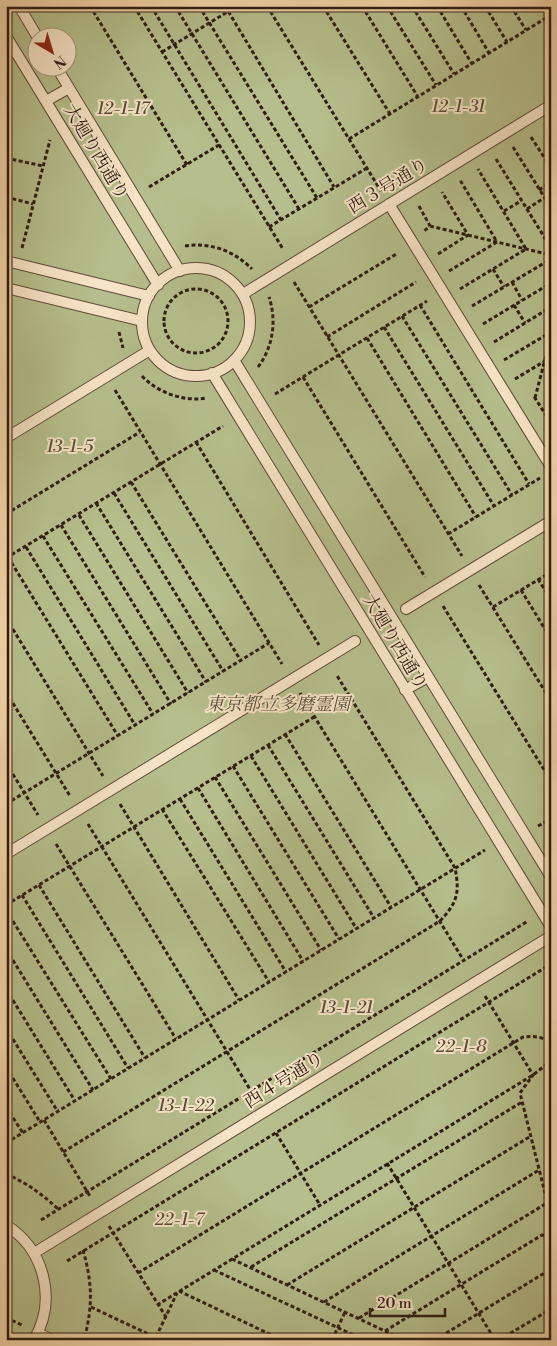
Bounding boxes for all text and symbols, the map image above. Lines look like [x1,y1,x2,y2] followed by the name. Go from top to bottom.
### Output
[28,28,78,78] north arrow
[49,51,69,72] text: N
[431,95,485,118] park label: 12-1-31
[97,97,152,120] park label: 12-1-17
[58,100,134,204] street label: 大廻り西通り
[344,153,432,219] street label: 西３号通り
[46,435,94,458] park label: 13-1-5
[357,590,433,694] street label: 大廻り西通り
[206,693,353,716] park label: 東京都立多磨霊園
[320,996,373,1019] park label: 13-1-21
[435,1035,488,1058] park label: 22-1-8
[240,1046,328,1114] street label: 西４号通り
[158,1094,214,1117] park label: 13-1-22
[154,1208,207,1231] park label: 22-1-7
[370,1286,444,1318] scale bar
[377,1294,412,1313] text: 20 m

